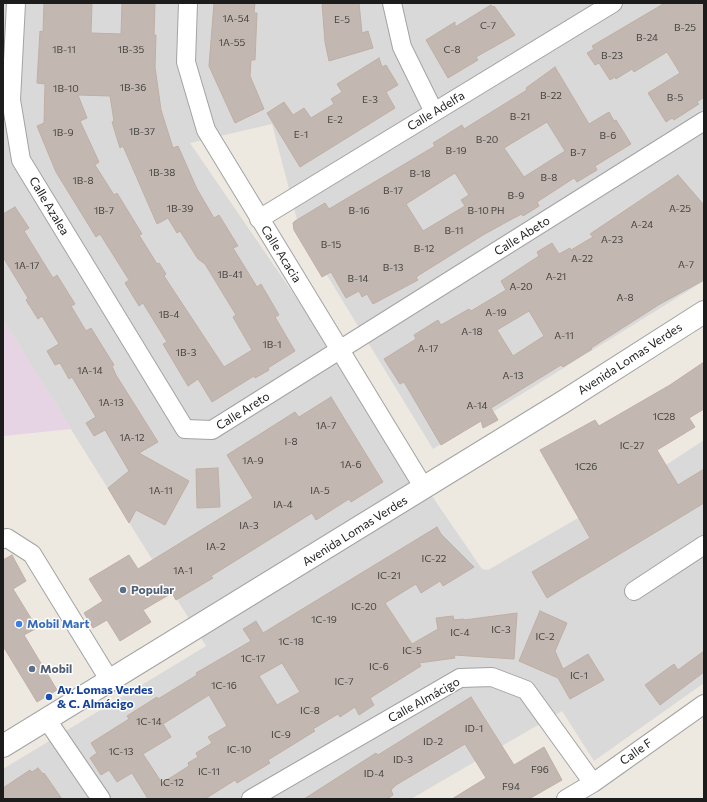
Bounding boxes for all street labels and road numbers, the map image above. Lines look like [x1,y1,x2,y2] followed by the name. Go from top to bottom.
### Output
[405,88,467,134] street label: Calle Adelfa
[26,174,72,238] street label: Calle Azalea
[492,213,552,259] street label: Calle Abeto
[258,223,304,285] street label: Calle Acacia
[575,320,685,398] street label: Avenida Lomas Verdes
[214,389,272,433] street label: Calle Areto
[300,493,410,569] street label: Avenida Lomas Verdes
[386,674,462,726] street label: Calle Almácigo
[617,736,655,768] street label: Calle F

